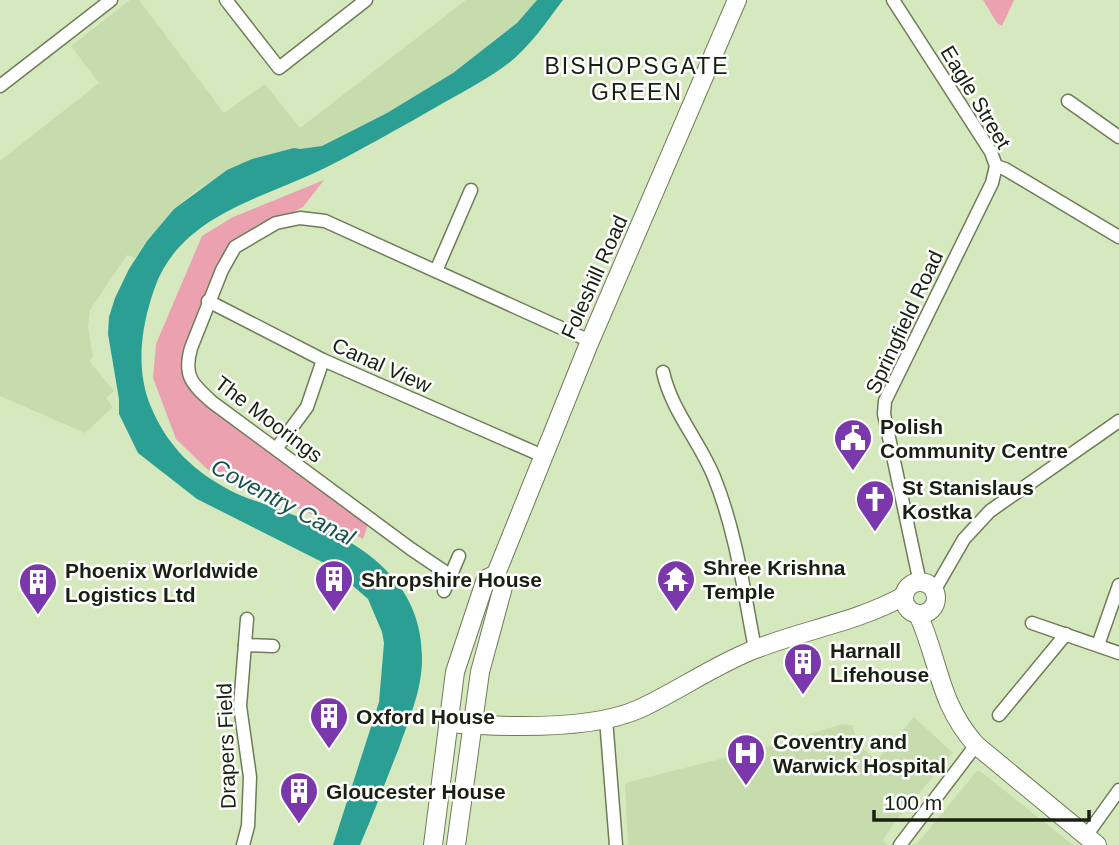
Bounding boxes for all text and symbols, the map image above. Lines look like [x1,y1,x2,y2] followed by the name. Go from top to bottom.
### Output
[936,42,1016,153] street label: Eagle Street
[544,53,730,105] district label: BISHOPSGATE GREEN
[556,212,632,342] street label: Foleshill Road
[861,247,947,397] street label: Springfield Road
[329,333,436,397] street label: Canal View
[211,371,327,467] street label: The Moorings
[880,415,1068,462] place label: Polish Community Centre
[832,417,874,472] public building icon: Polish Community Centre
[207,453,360,551] water label: Coventry Canal
[902,476,1034,523] place label: St Stanislaus Kostka
[854,478,896,533] church icon: St Stanislaus Kostka
[703,556,846,603] place label: Shree Krishna Temple
[313,558,355,613] building icon: Shropshire House
[655,558,697,613] temple icon: Shree Krishna Temple
[65,559,258,606] place label: Phoenix Worldwide Logistics Ltd
[17,561,59,616] building icon: Phoenix Worldwide Logistics Ltd
[361,568,542,591] place label: Shropshire House
[830,639,929,686] place label: Harnall Lifehouse
[782,641,824,696] building icon: Harnall Lifehouse
[212,683,240,809] street label: Drapers Field
[308,695,350,750] building icon: Oxford House
[356,705,495,728] place label: Oxford House
[773,730,946,777] place label: Coventry and Warwick Hospital
[725,732,767,787] hospital icon: Coventry and Warwick Hospital
[278,770,320,825] building icon: Gloucester House
[874,778,1089,822] scale bar
[326,780,506,803] place label: Gloucester House
[884,791,942,814] text: 100 m

